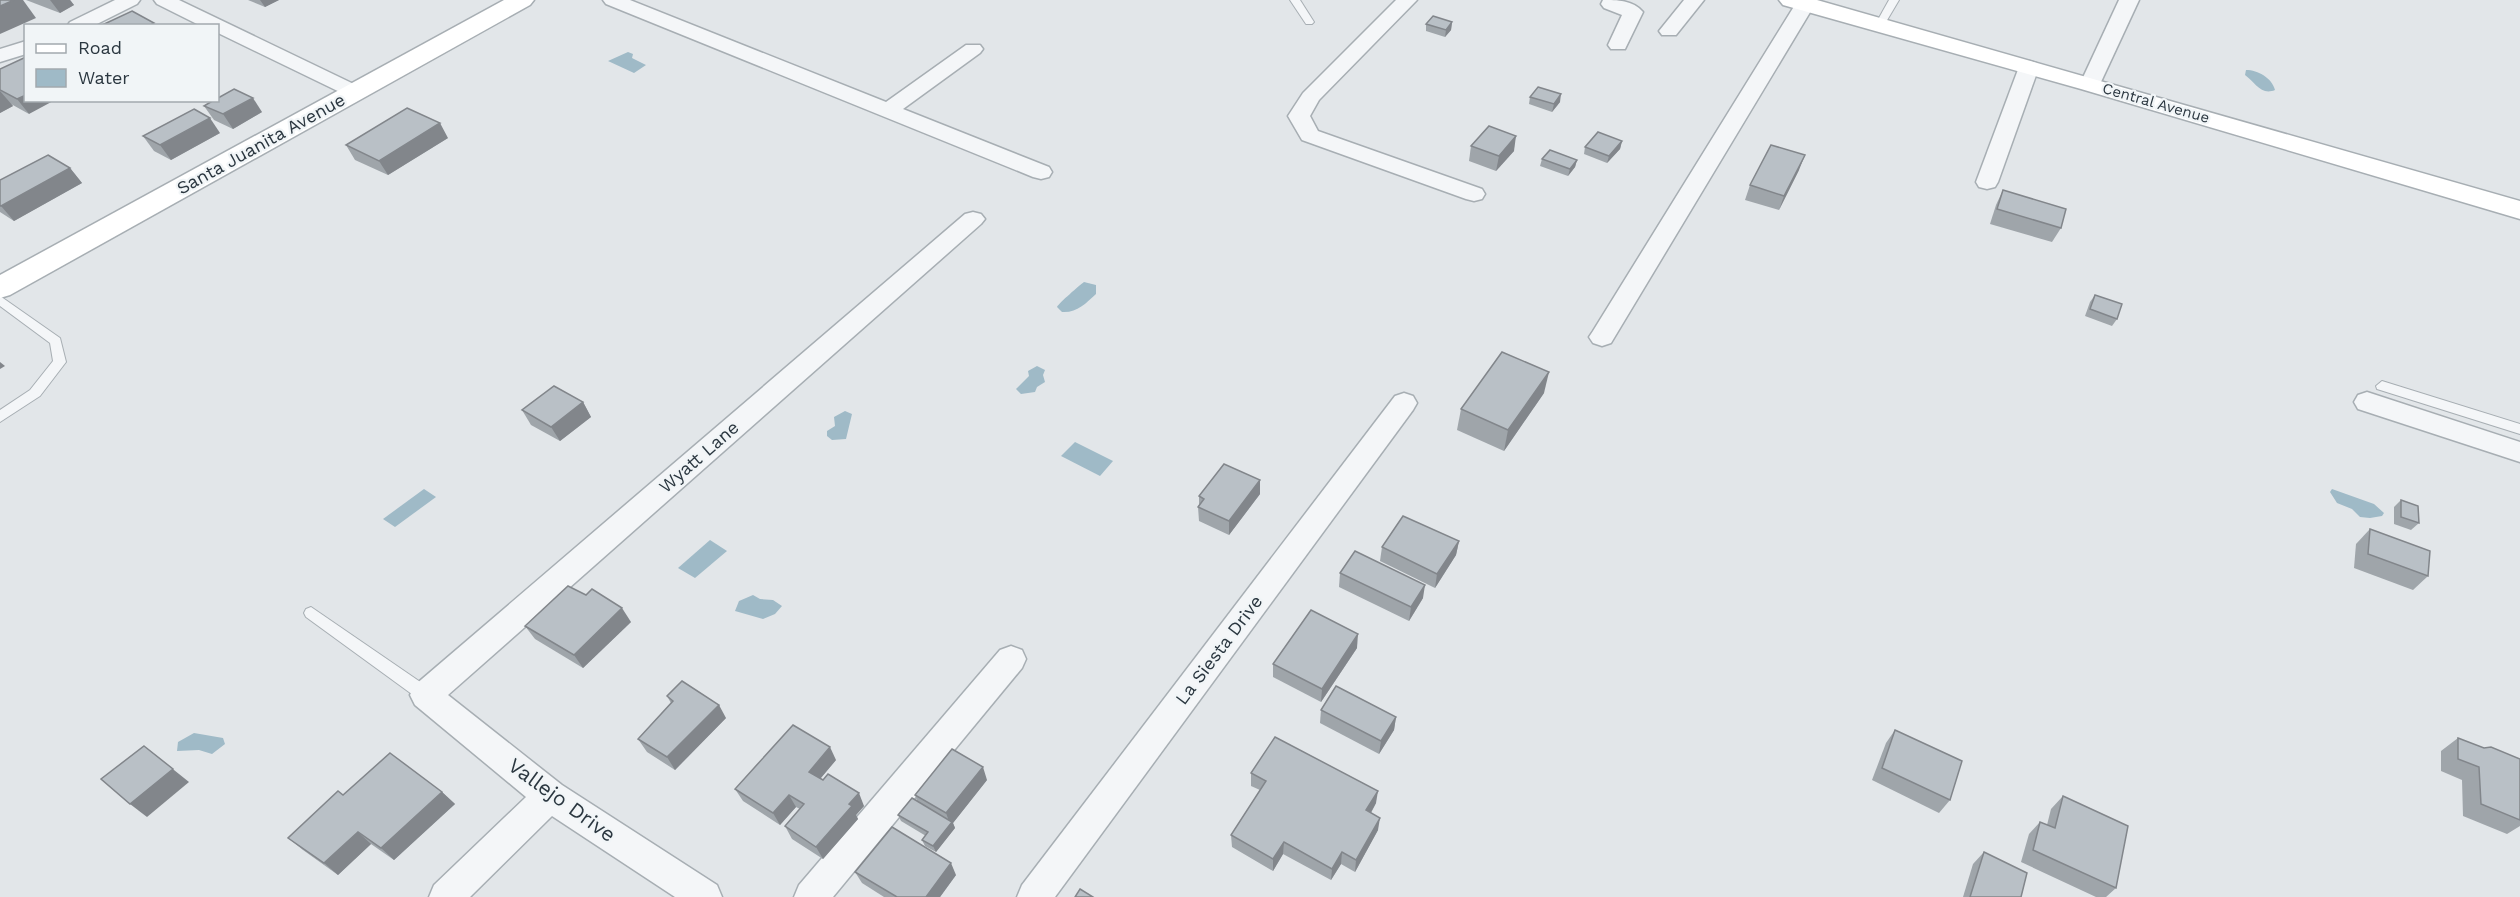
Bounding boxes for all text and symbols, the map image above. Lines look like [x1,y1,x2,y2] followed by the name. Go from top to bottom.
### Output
[24,24,219,102] legend
[78,37,122,58] text: Road
[78,67,130,88] text: Water
[2100,79,2212,127] street label: Central Avenue
[173,89,349,199] street label: Santa Juanita Avenue
[655,416,743,497] street label: Wyatt Lane
[1171,591,1266,708] street label: La Siesta Drive
[504,752,621,847] street label: Vallejo Drive

